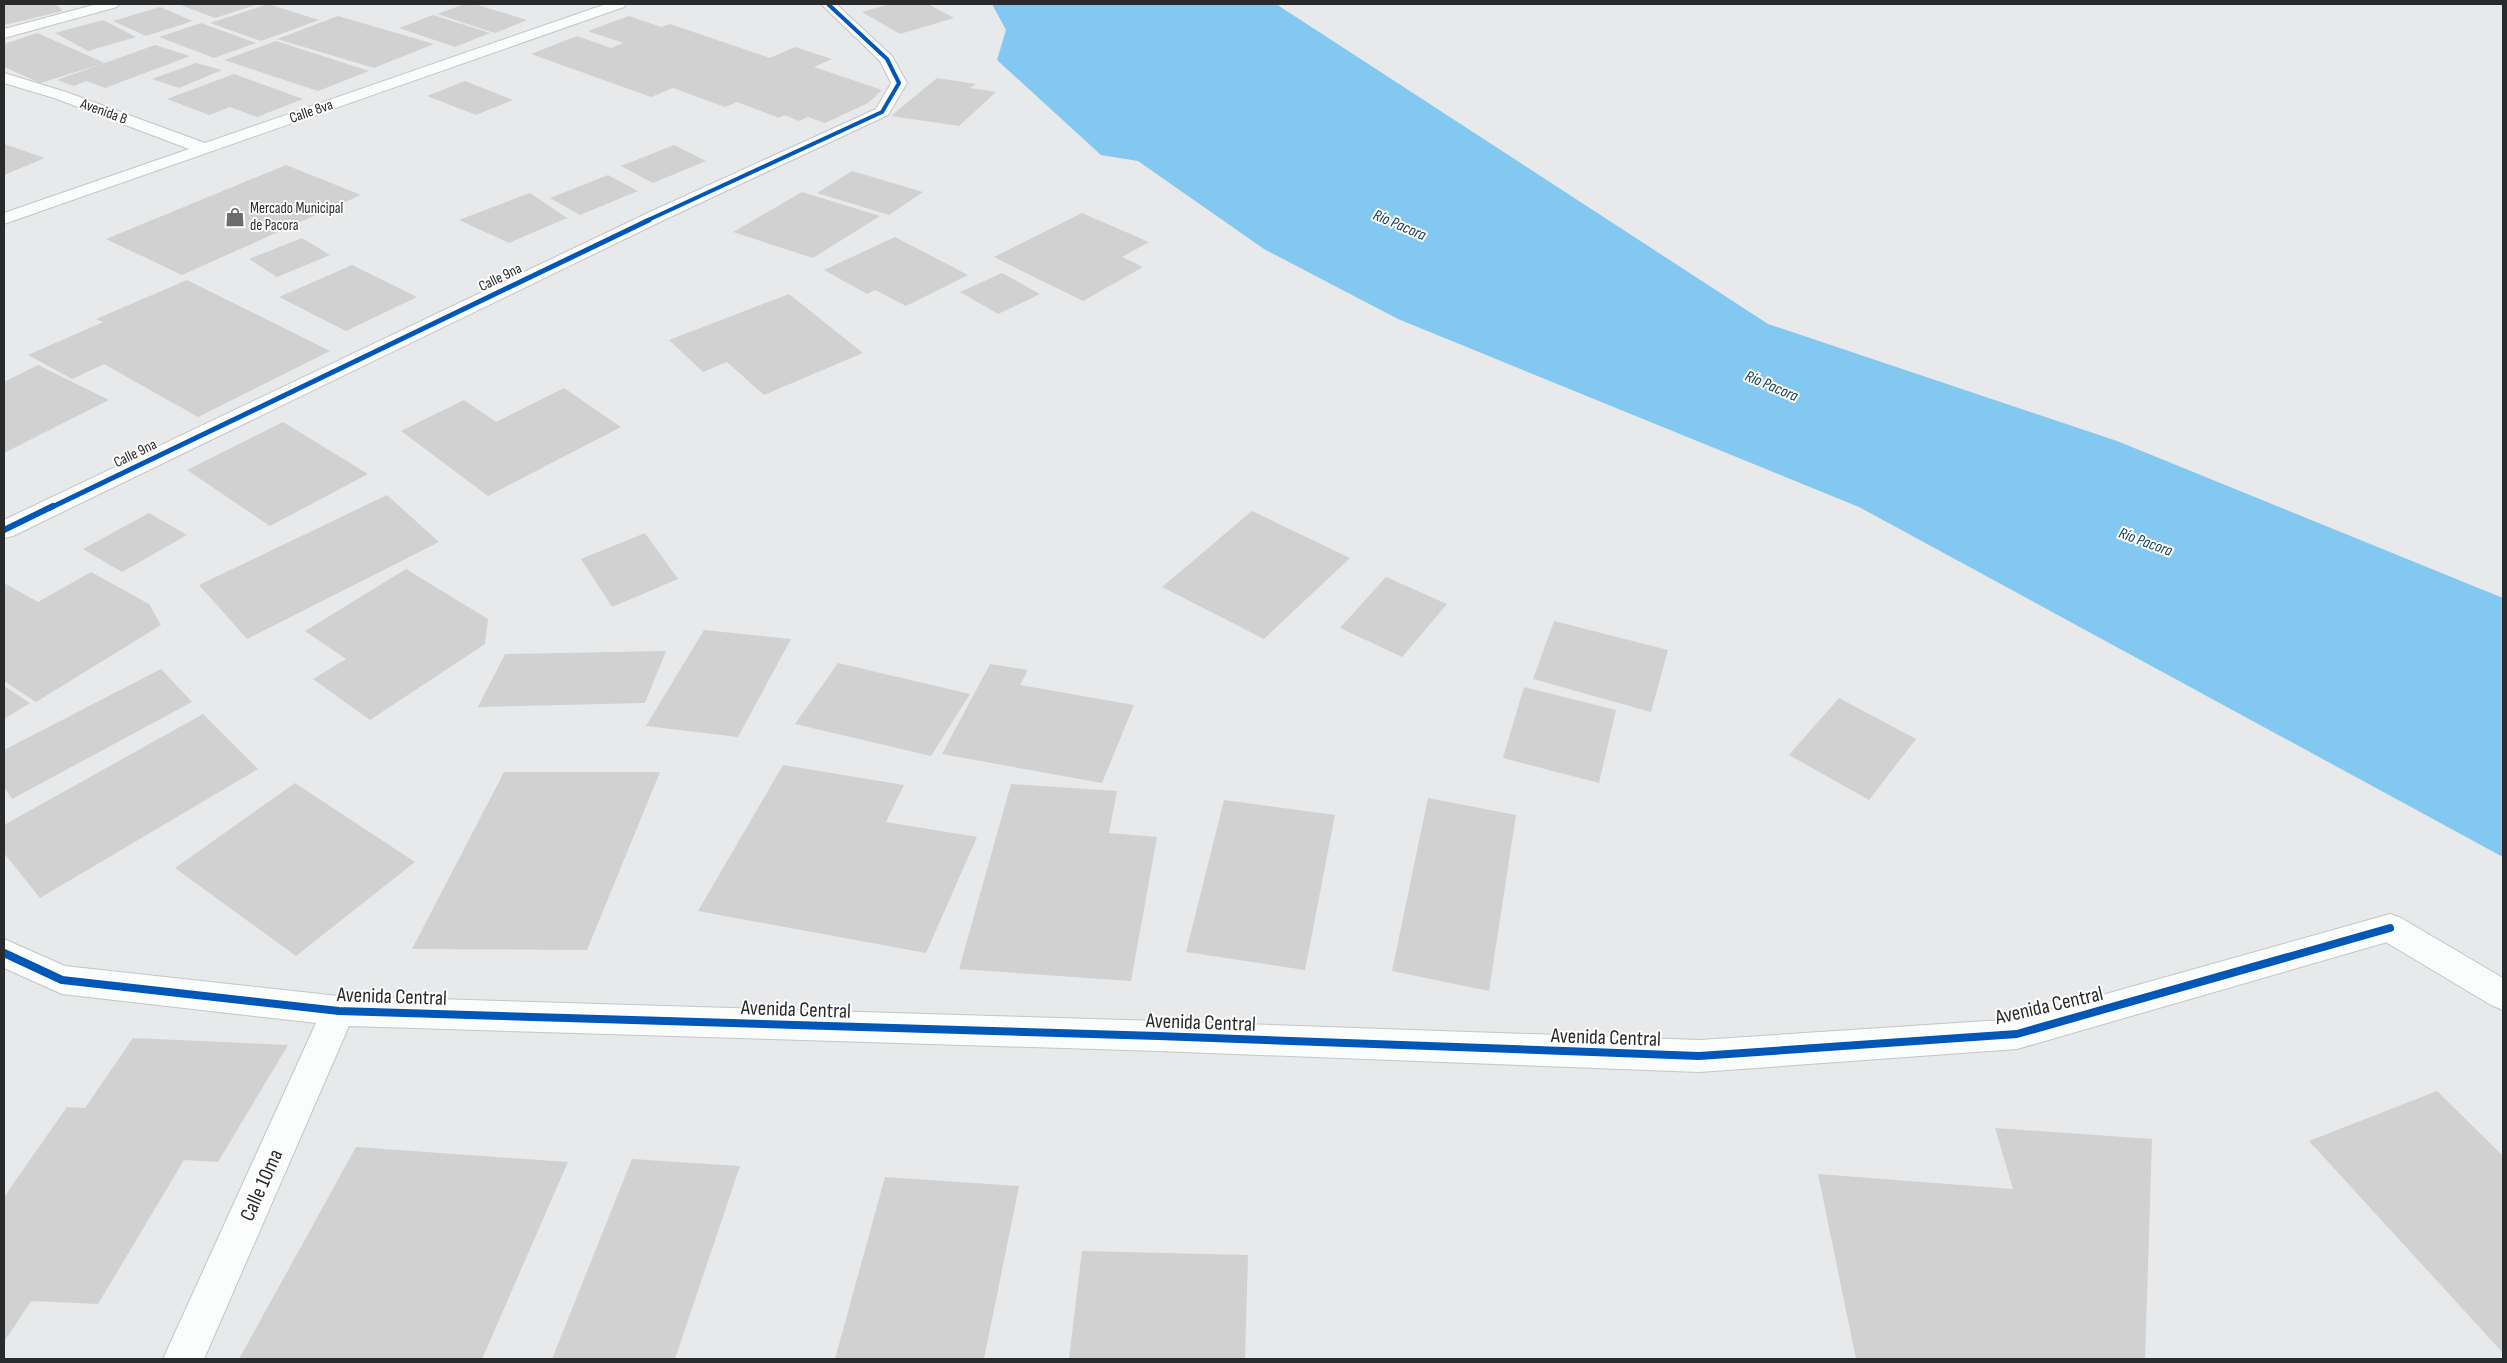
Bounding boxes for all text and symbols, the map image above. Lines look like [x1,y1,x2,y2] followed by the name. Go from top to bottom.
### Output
[77,94,130,129] street label: Avenida B
[287,95,336,128] street label: Calle 8va
[250,199,343,235] place label: Mercado Municipal de Pacora
[224,206,246,228] shop icon: Mercado Municipal de Pacora
[1370,206,1429,245] water label: Río Pacora
[476,259,525,296] street label: Calle 9na
[1742,367,1801,406] water label: Río Pacora
[111,435,160,472] street label: Calle 9na
[2116,524,2175,561] water label: Río Pacora
[1992,981,2105,1030] street label: Avenida Central
[336,982,447,1011] street label: Avenida Central
[740,995,851,1024] street label: Avenida Central
[1145,1008,1256,1037] street label: Avenida Central
[1550,1023,1661,1052] street label: Avenida Central
[235,1145,288,1225] street label: Calle 10ma

